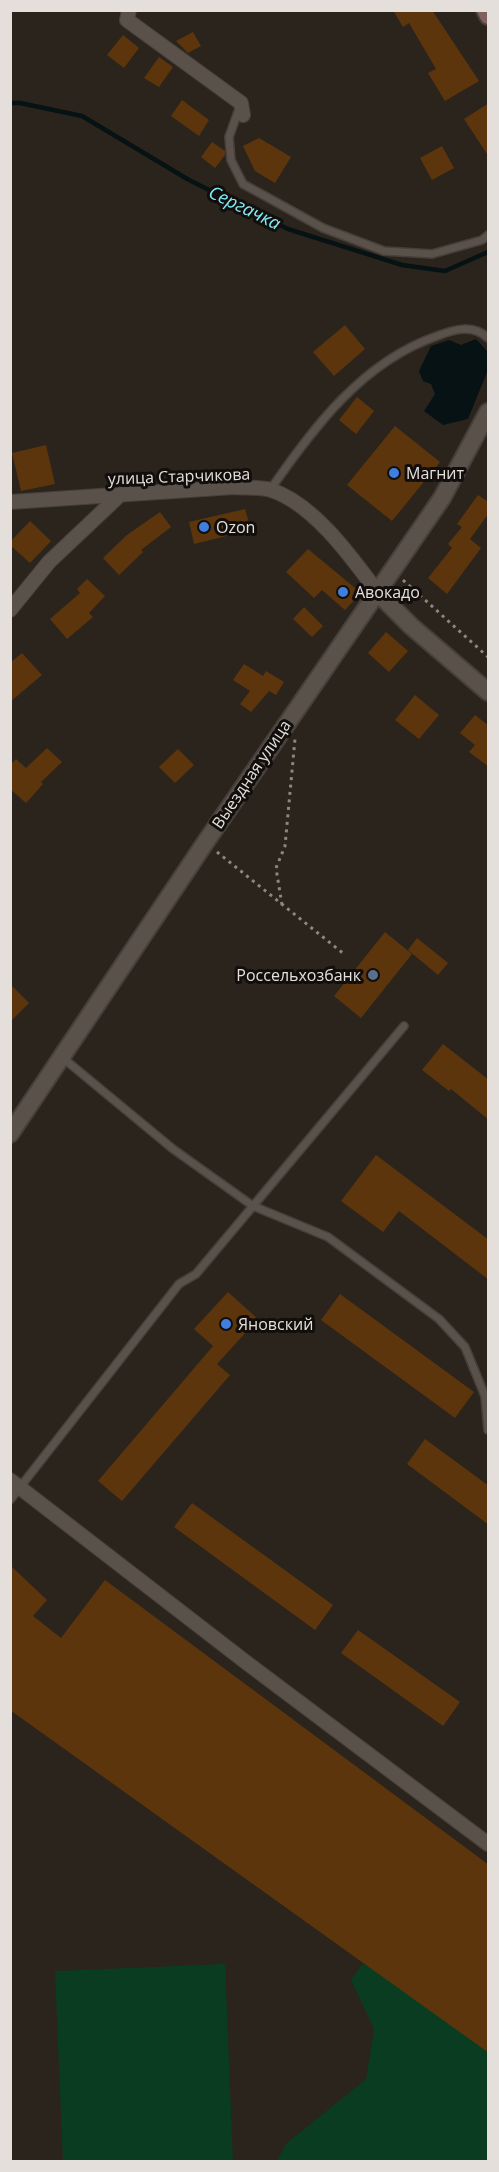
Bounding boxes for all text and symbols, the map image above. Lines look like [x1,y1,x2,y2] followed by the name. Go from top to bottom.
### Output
[205,179,285,235] water label: Сергачка
[406,462,464,484] place label: Магнит
[107,463,251,489] street label: улица Старчикова
[387,466,401,480] marker: Магнит
[216,516,255,538] place label: Ozon
[197,520,211,534] marker: Ozon
[355,581,420,603] place label: Авокадо
[336,585,350,599] marker: Авокадо
[206,715,296,833] street label: Выездная улица
[236,964,362,986] place label: Россельхозбанк
[366,968,380,982] marker: Россельхозбанк
[238,1313,313,1335] place label: Яновский
[219,1317,233,1331] marker: Яновский

